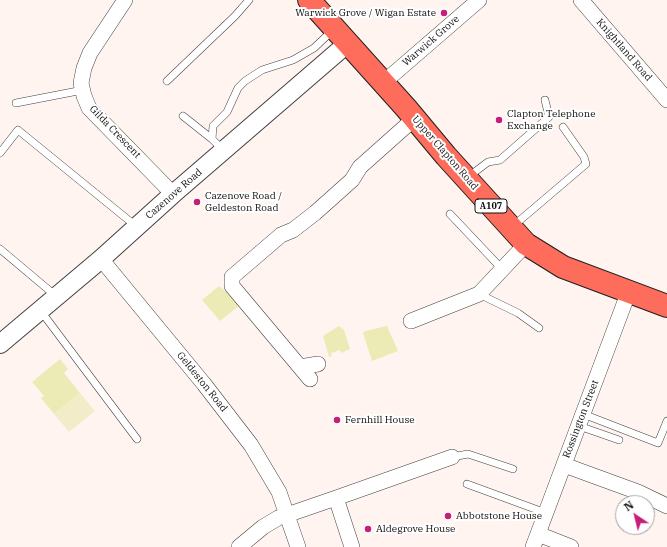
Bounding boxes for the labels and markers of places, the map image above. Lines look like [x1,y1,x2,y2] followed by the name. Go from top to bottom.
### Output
[295,7,436,19] place label: Warwick Grove / Wigan Estate
[439,8,449,18] marker: Warwick Grove / Wigan Estate
[507,108,596,132] place label: Clapton Telephone Exchange
[494,115,504,125] marker: Clapton Telephone Exchange
[205,190,282,214] place label: Cazenove Road / Geldeston Road
[192,197,202,207] marker: Cazenove Road / Geldeston Road
[345,414,415,426] place label: Fernhill House
[332,415,342,425] marker: Fernhill House
[456,510,542,522] place label: Abbotstone House
[443,511,453,521] marker: Abbotstone House
[376,523,455,535] place label: Aldegrove House
[363,524,373,534] marker: Aldegrove House

